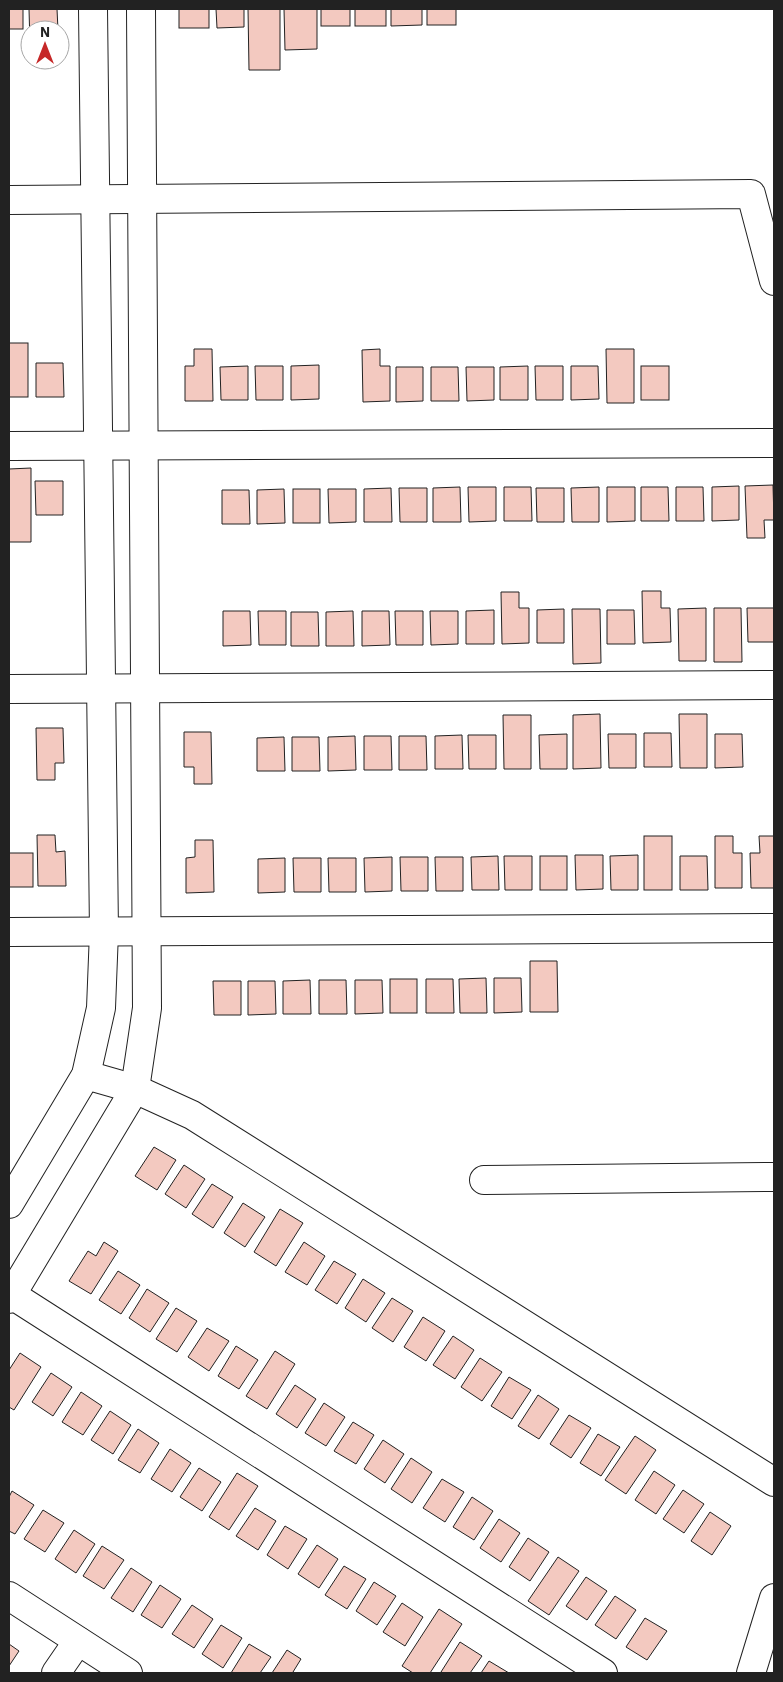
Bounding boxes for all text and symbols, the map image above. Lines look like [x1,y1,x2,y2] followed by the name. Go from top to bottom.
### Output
[20,20,70,70] north arrow
[40,23,50,41] text: N

